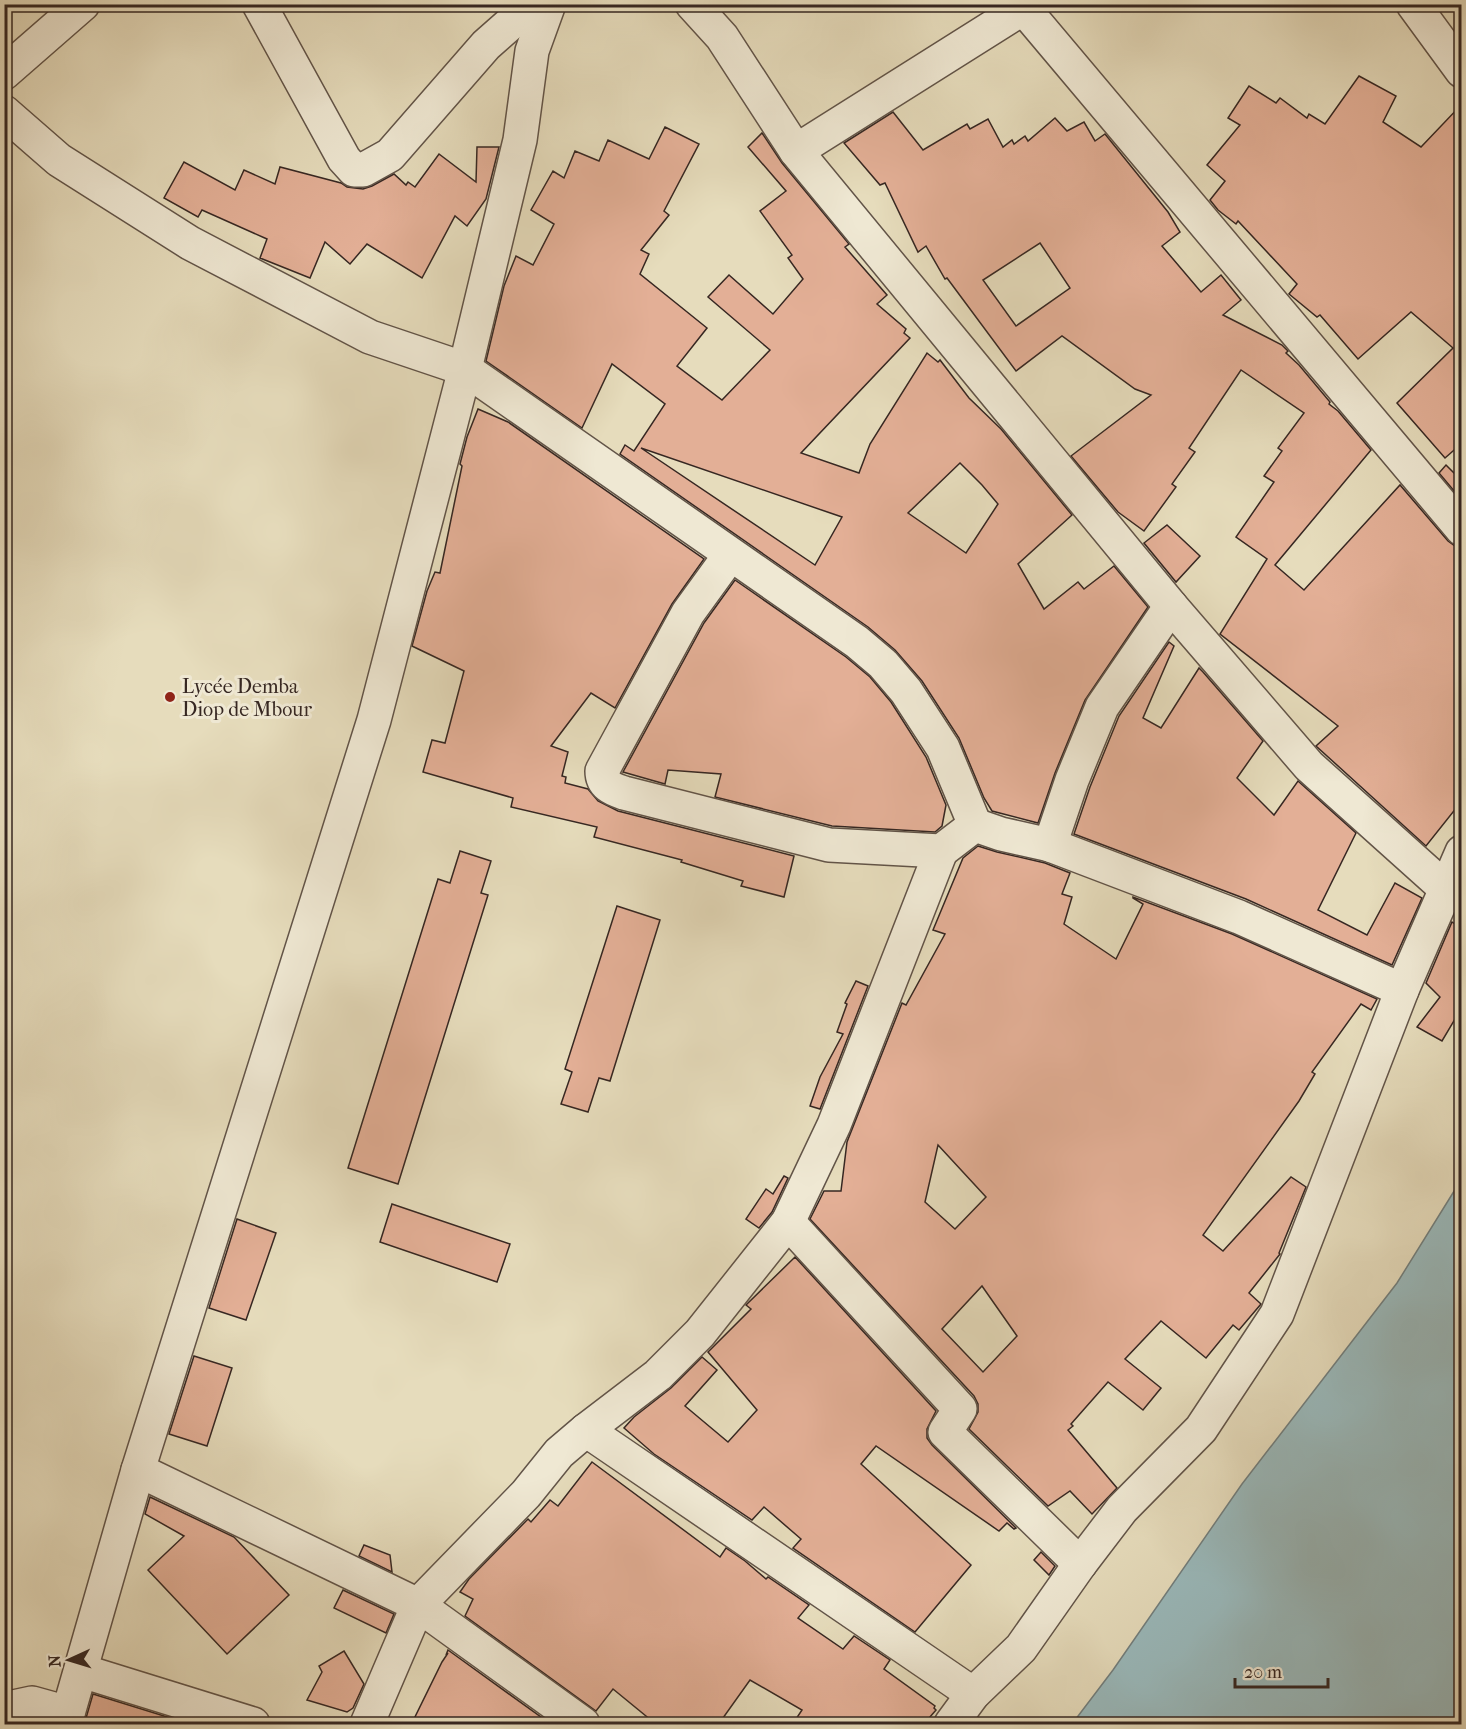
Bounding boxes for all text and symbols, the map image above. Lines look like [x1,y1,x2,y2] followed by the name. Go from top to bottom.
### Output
[182,675,312,721] place label: Lycée Demba Diop de Mbour
[163,690,177,704] marker: Lycée Demba Diop de Mbour
[39,1630,99,1690] north arrow
[1235,1651,1328,1689] scale bar
[45,1653,64,1668] text: N
[1244,1662,1282,1683] text: 20 m

